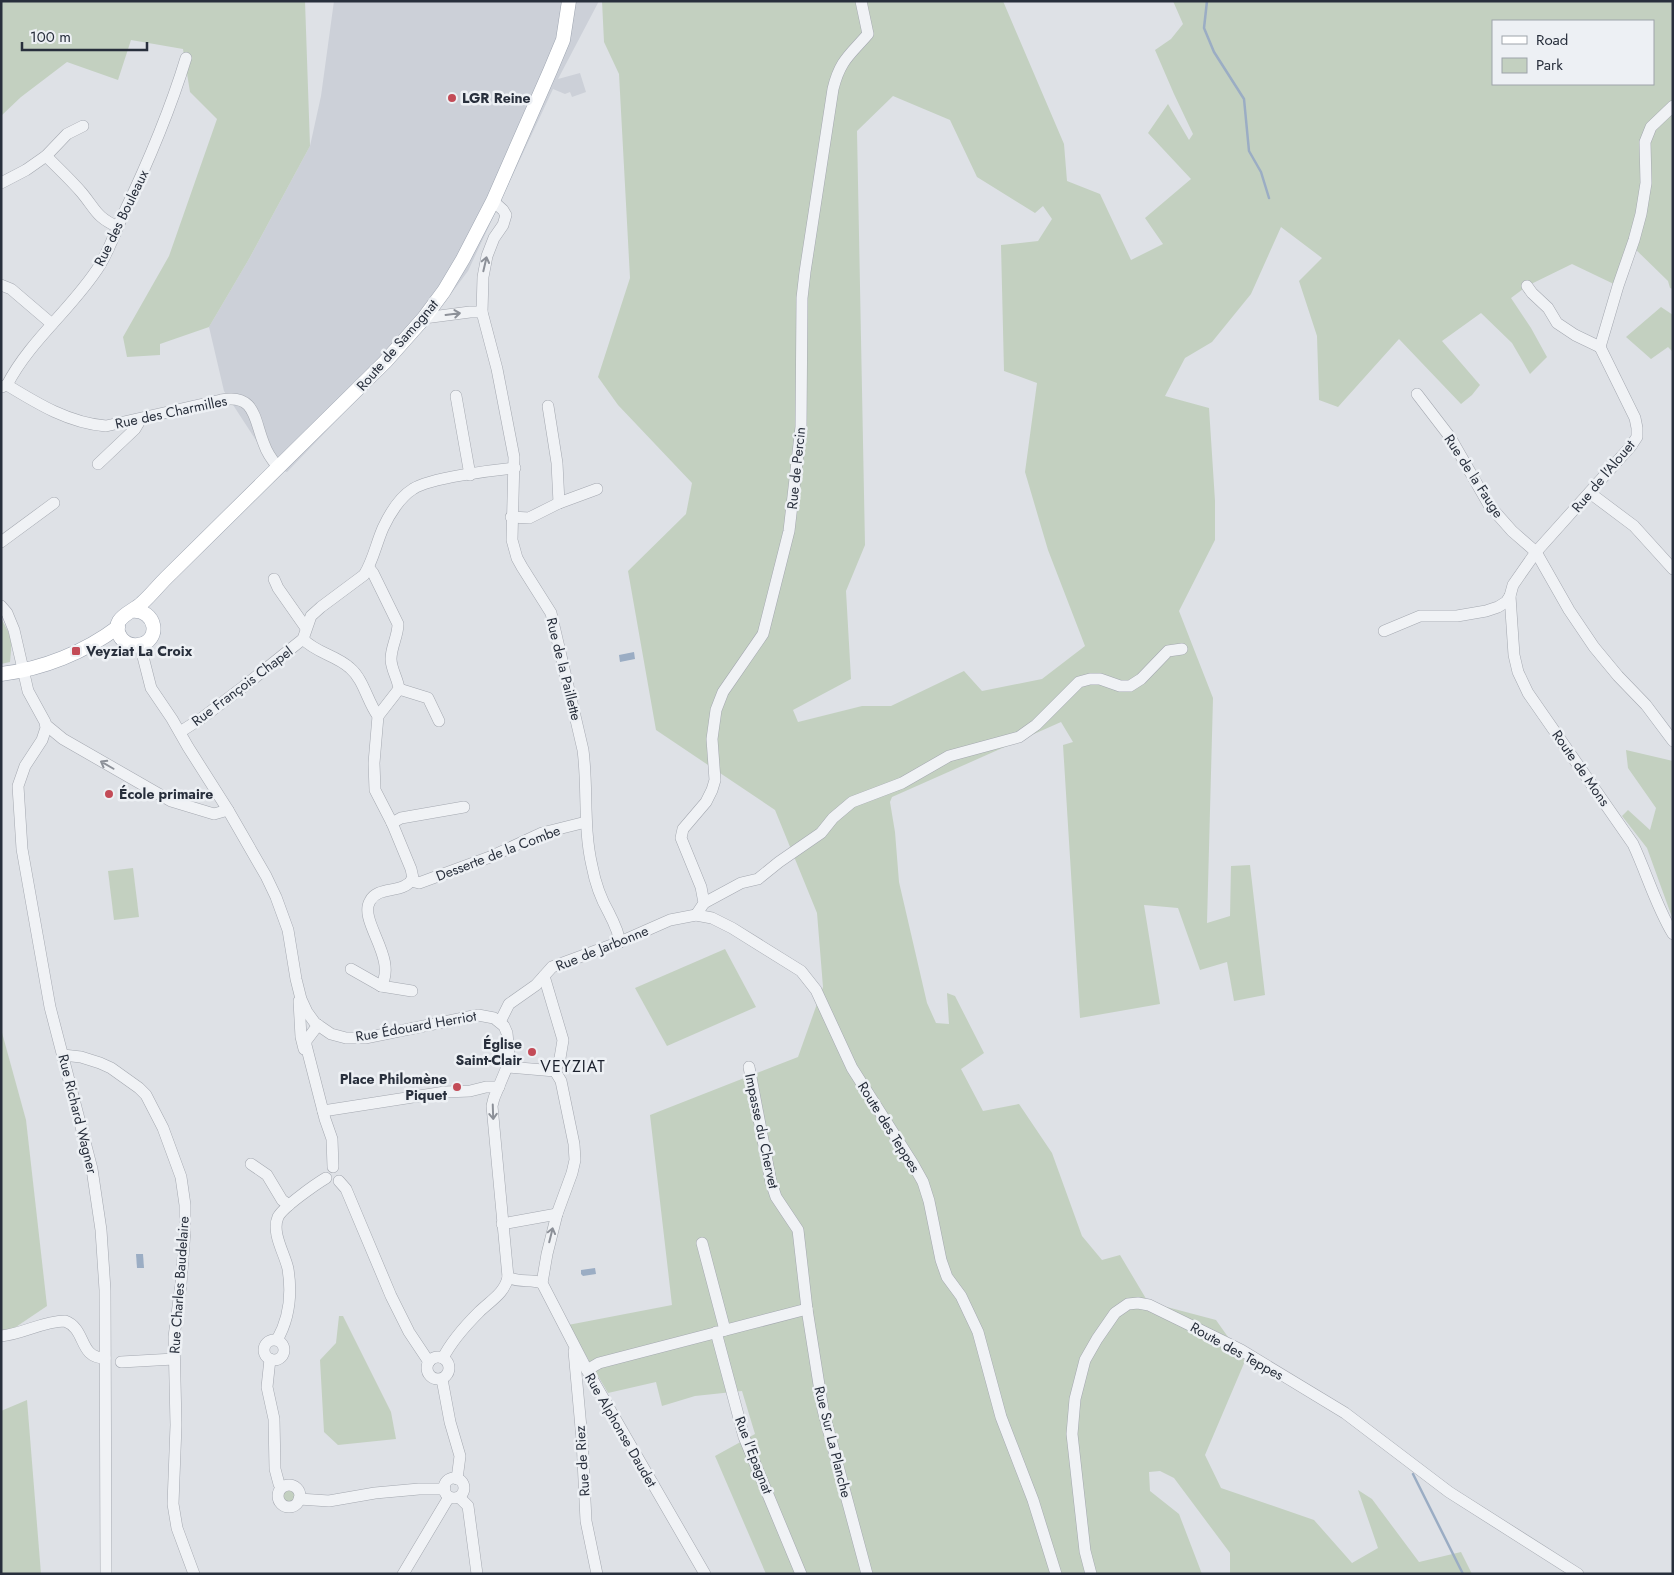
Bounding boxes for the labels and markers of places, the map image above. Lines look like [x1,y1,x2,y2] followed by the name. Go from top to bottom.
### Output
[462,88,531,108] place label: LGR Reine
[446,92,458,104] marker: LGR Reine
[85,641,193,661] place label: Veyziat La Croix
[70,645,82,657] marker: Veyziat La Croix
[119,784,213,804] place label: École primaire
[103,788,115,800] marker: École primaire
[455,1034,522,1070] place label: Église Saint-Clair
[526,1046,538,1058] marker: Église Saint-Clair
[340,1069,448,1105] place label: Place Philomène Piquet
[451,1081,463,1093] marker: Place Philomène Piquet

